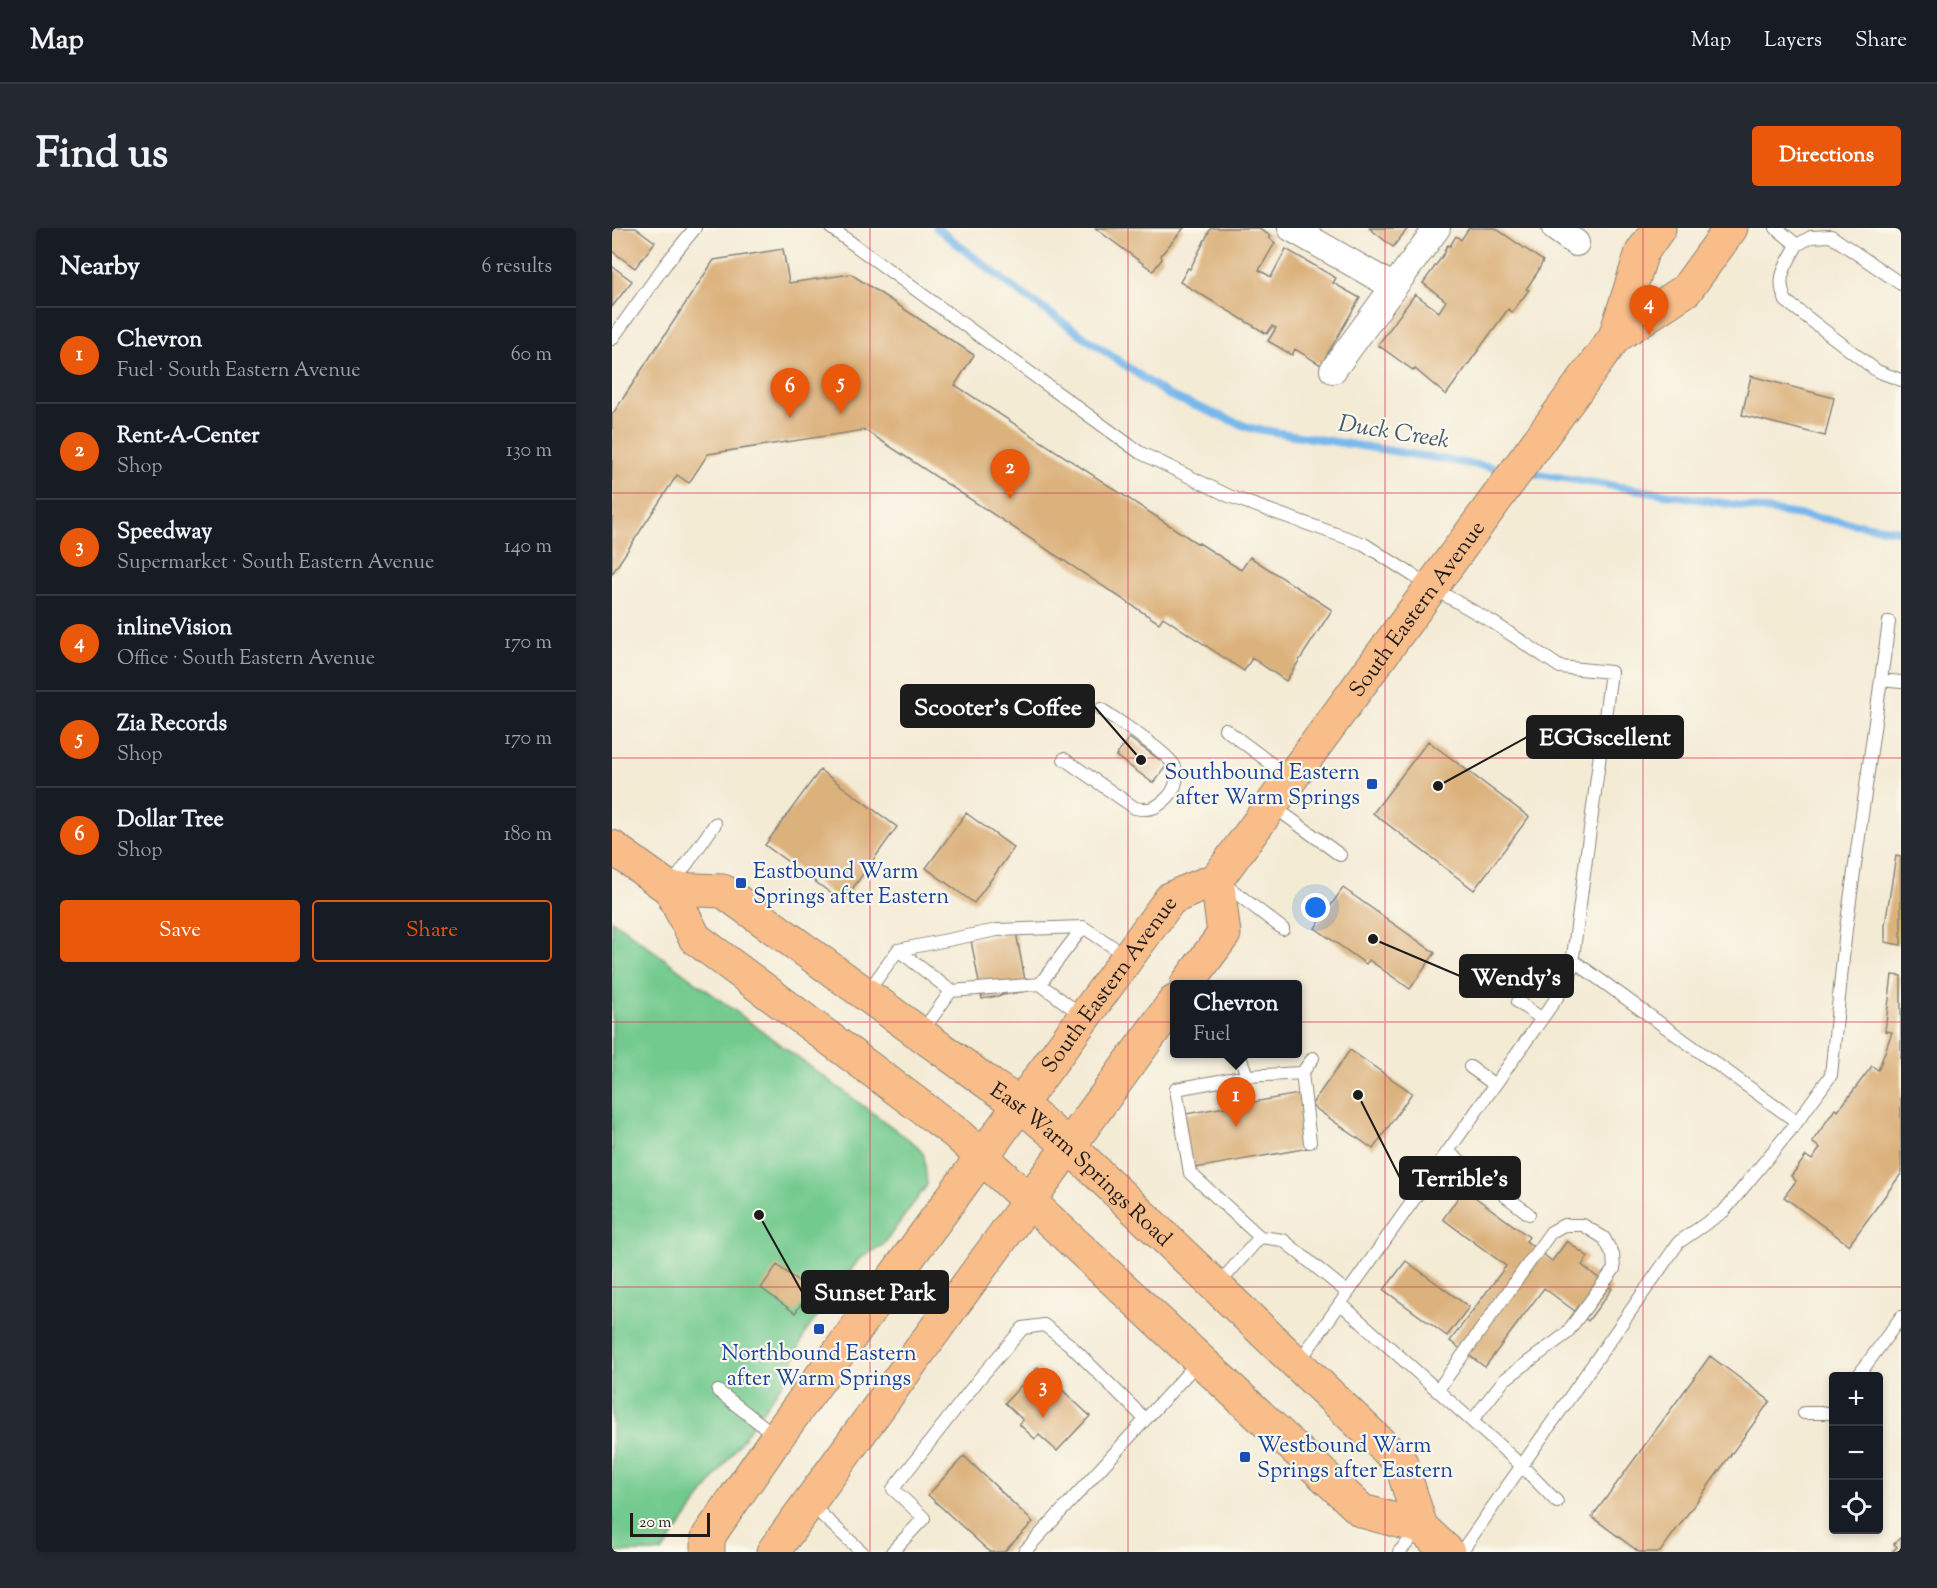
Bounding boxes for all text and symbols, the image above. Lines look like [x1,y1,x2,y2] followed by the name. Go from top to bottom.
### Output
[30,21,84,61] text: Map
[1691,26,1731,56] text: Map
[1764,26,1822,56] text: Layers
[1855,26,1907,56] text: Share
[36,126,168,186] text: Find us
[1752,126,1901,186] button: Directions
[60,249,140,286] text: Nearby
[482,253,552,282] text: 6 results
[1630,285,1668,335] pin: 4
[117,325,202,357] text: Chevron
[76,341,83,370] text: 1
[511,341,552,370] text: 60 m
[117,357,361,386] text: Fuel · South Eastern Avenue
[822,364,860,414] pin: 5
[770,368,810,418] pin: 6
[1336,407,1452,459] water label: Duck Creek
[117,421,260,453] text: Rent-A-Center
[75,437,84,466] text: 2
[506,437,552,466] text: 130 m
[990,450,1030,499] pin: 2
[117,453,162,482] text: Shop
[1343,515,1494,705] street label: South Eastern Avenue
[117,517,212,549] text: Speedway
[75,533,84,562] text: 3
[504,533,552,562] text: 140 m
[117,549,434,578] text: Supermarket · South Eastern Avenue
[117,613,232,645] text: inlineVision
[74,629,85,658] text: 4
[504,629,552,658] text: 170 m
[117,645,375,674] text: Office · South Eastern Avenue
[901,685,1094,727] callout: Scooter's Coffee
[914,692,1082,726] text: Scooter's Coffee
[117,709,227,741] text: Zia Records
[1527,716,1683,758] callout: EGGscellent
[1539,722,1672,756] text: EGGscellent
[76,725,83,754] text: 5
[504,725,552,754] text: 170 m
[117,741,162,770] text: Shop
[1164,758,1360,815] place label: Southbound Eastern after Warm Springs
[1365,777,1379,791] marker: Southbound Eastern after Warm Springs
[117,805,224,837] text: Dollar Tree
[75,821,84,850] text: 6
[504,821,552,850] text: 180 m
[117,837,162,866] text: Shop
[753,857,949,914] place label: Eastbound Warm Springs after Eastern
[734,876,748,890] marker: Eastbound Warm Springs after Eastern
[1035,890,1186,1081] street label: South Eastern Avenue
[1301,893,1330,922] your location
[60,900,300,962] button: Save
[312,900,552,962] button: Share
[1460,955,1573,997] callout: Wendy's
[1471,962,1561,996] text: Wendy's
[1170,980,1302,1058] popup
[1193,989,1279,1021] text: Chevron
[1193,1021,1231,1050] text: Fuel
[983,1076,1178,1255] street label: East Warm Springs Road
[1216,1078,1256,1127] pin: 1
[1400,1157,1520,1199] callout: Terrible's
[1412,1163,1508,1197] text: Terrible's
[802,1271,948,1313] callout: Sunset Park
[814,1277,937,1311] text: Sunset Park
[812,1322,826,1336] marker: Northbound Eastern after Warm Springs
[721,1339,917,1396] place label: Northbound Eastern after Warm Springs
[1024,1368,1062,1418] pin: 3
[1829,1372,1883,1534] map controls
[1829,1372,1883,1426] button: +
[1829,1426,1883,1480] button: −
[1257,1431,1453,1488] place label: Westbound Warm Springs after Eastern
[1238,1450,1252,1464] marker: Westbound Warm Springs after Eastern
[1829,1480,1883,1534] button: locate
[630,1510,710,1538] scale bar
[639,1512,672,1535] text: 20 m

